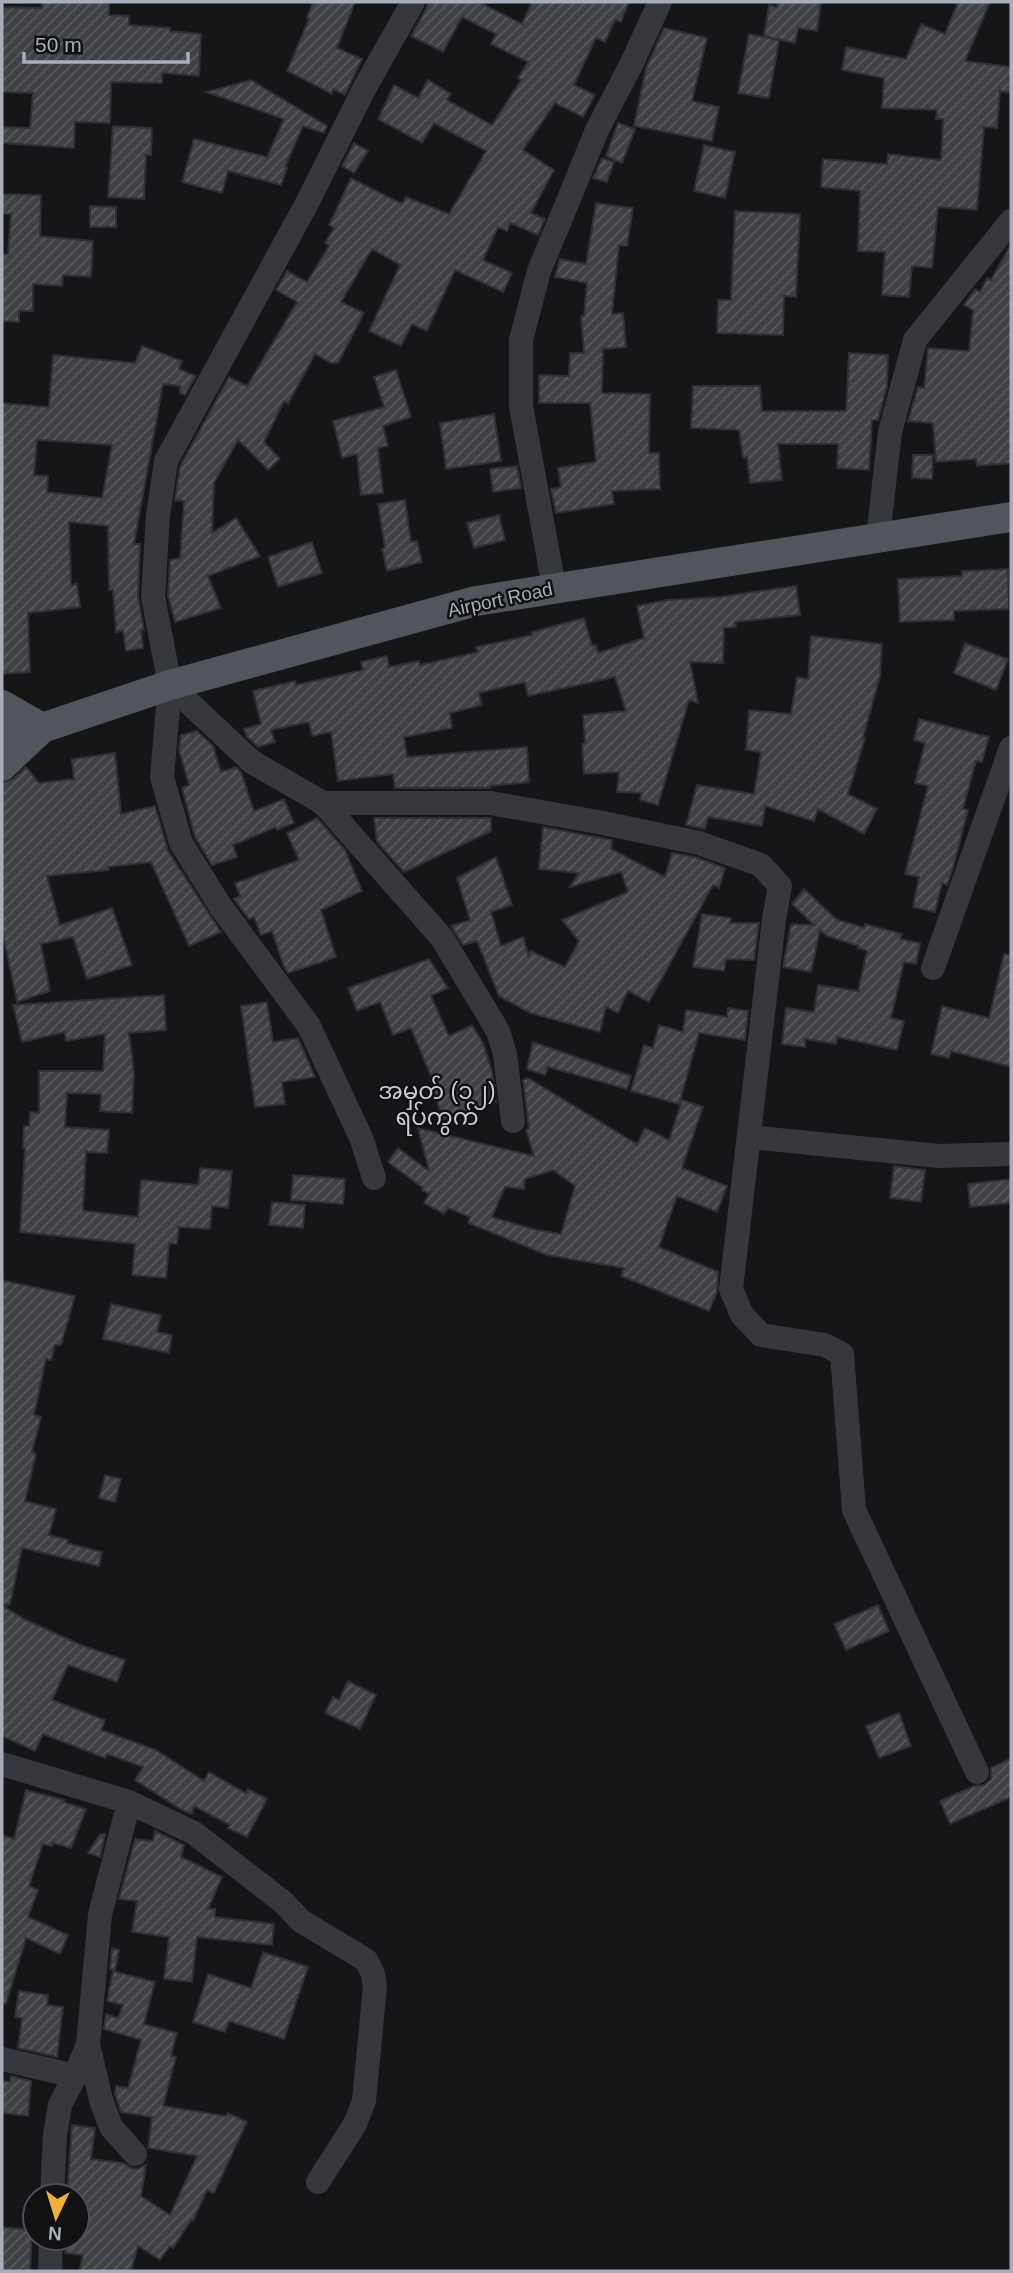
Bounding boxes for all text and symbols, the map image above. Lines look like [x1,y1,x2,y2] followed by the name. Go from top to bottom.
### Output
[24,21,189,65] scale bar
[35,33,82,56] text: 50 m
[446,578,554,621] street label: Airport Road
[378,1075,496,1136] district label: အမှတ် (၁၂) ရပ်ကွက်
[21,2182,91,2252] north arrow
[47,2223,62,2244] text: N

